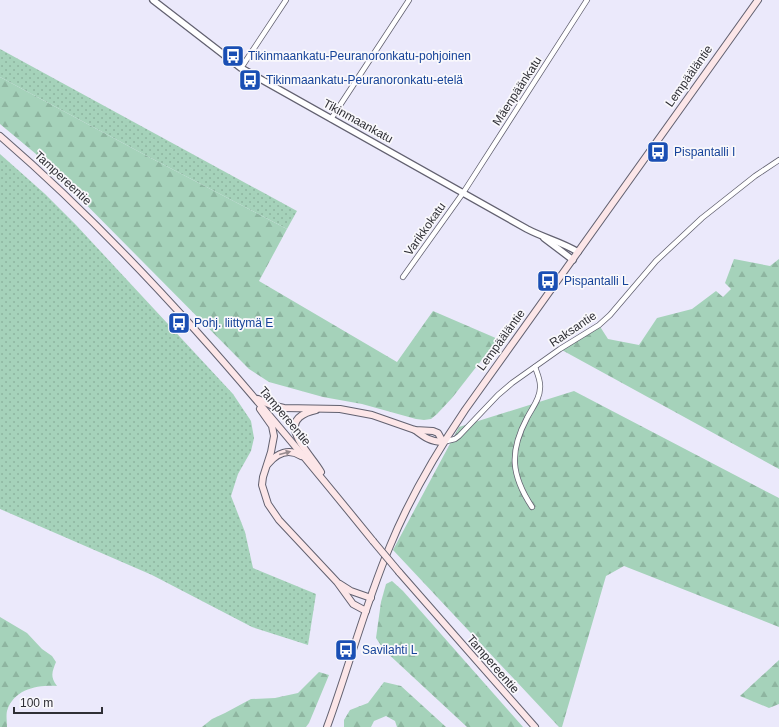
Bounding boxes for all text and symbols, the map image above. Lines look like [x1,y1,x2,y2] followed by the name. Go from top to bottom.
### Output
[663,42,716,110] street label: Lempääläntie
[220,43,246,69] bus stop icon: Tikinmaankatu-Peuranoronkatu-pohjoinen
[248,49,471,63] place label: Tikinmaankatu-Peuranoronkatu-pohjoinen
[490,54,544,128] street label: Mäenpäänkatu
[237,67,263,93] bus stop icon: Tikinmaankatu-Peuranoronkatu-etelä
[266,73,463,87] place label: Tikinmaankatu-Peuranoronkatu-etelä
[321,96,395,146] street label: Tikinmaankatu
[645,139,671,165] bus stop icon: Pispantalli I
[674,145,735,159] place label: Pispantalli I
[32,148,95,208] street label: Tampereentie
[402,200,448,258] street label: Varikkokatu
[535,268,561,294] bus stop icon: Pispantalli L
[564,274,629,288] place label: Pispantalli L
[474,306,528,373] street label: Lempääläntie
[547,308,599,350] street label: Raksantie
[166,310,192,336] bus stop icon: Pohj. liittymä E
[194,316,273,330] place label: Pohj. liittymä E
[256,384,314,449] street label: Tampereentie
[279,450,291,456] one-way arrow
[464,632,522,696] street label: Tampereentie
[333,637,359,663] bus stop icon: Savilahti L
[362,643,418,657] place label: Savilahti L
[14,689,102,715] scale bar
[20,696,53,710] text: 100 m

